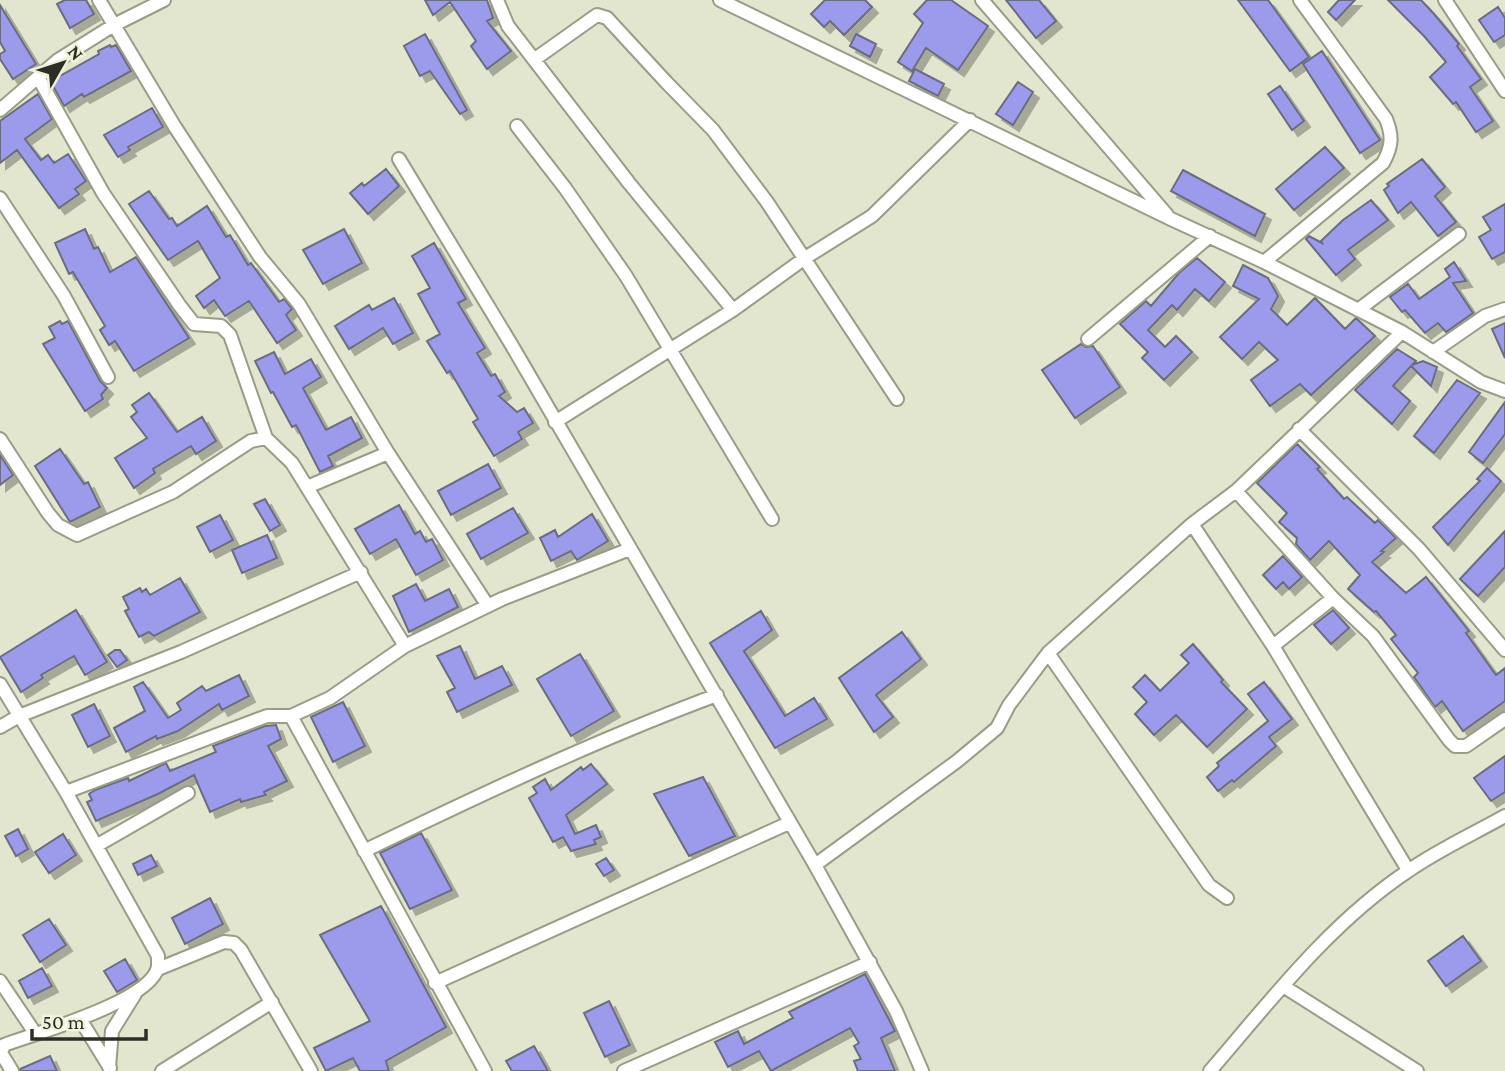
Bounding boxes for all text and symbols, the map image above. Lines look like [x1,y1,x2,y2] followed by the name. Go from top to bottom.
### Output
[28,28,98,98] north arrow
[64,41,88,64] text: N
[32,998,145,1042] scale bar
[42,1010,85,1034] text: 50 m

